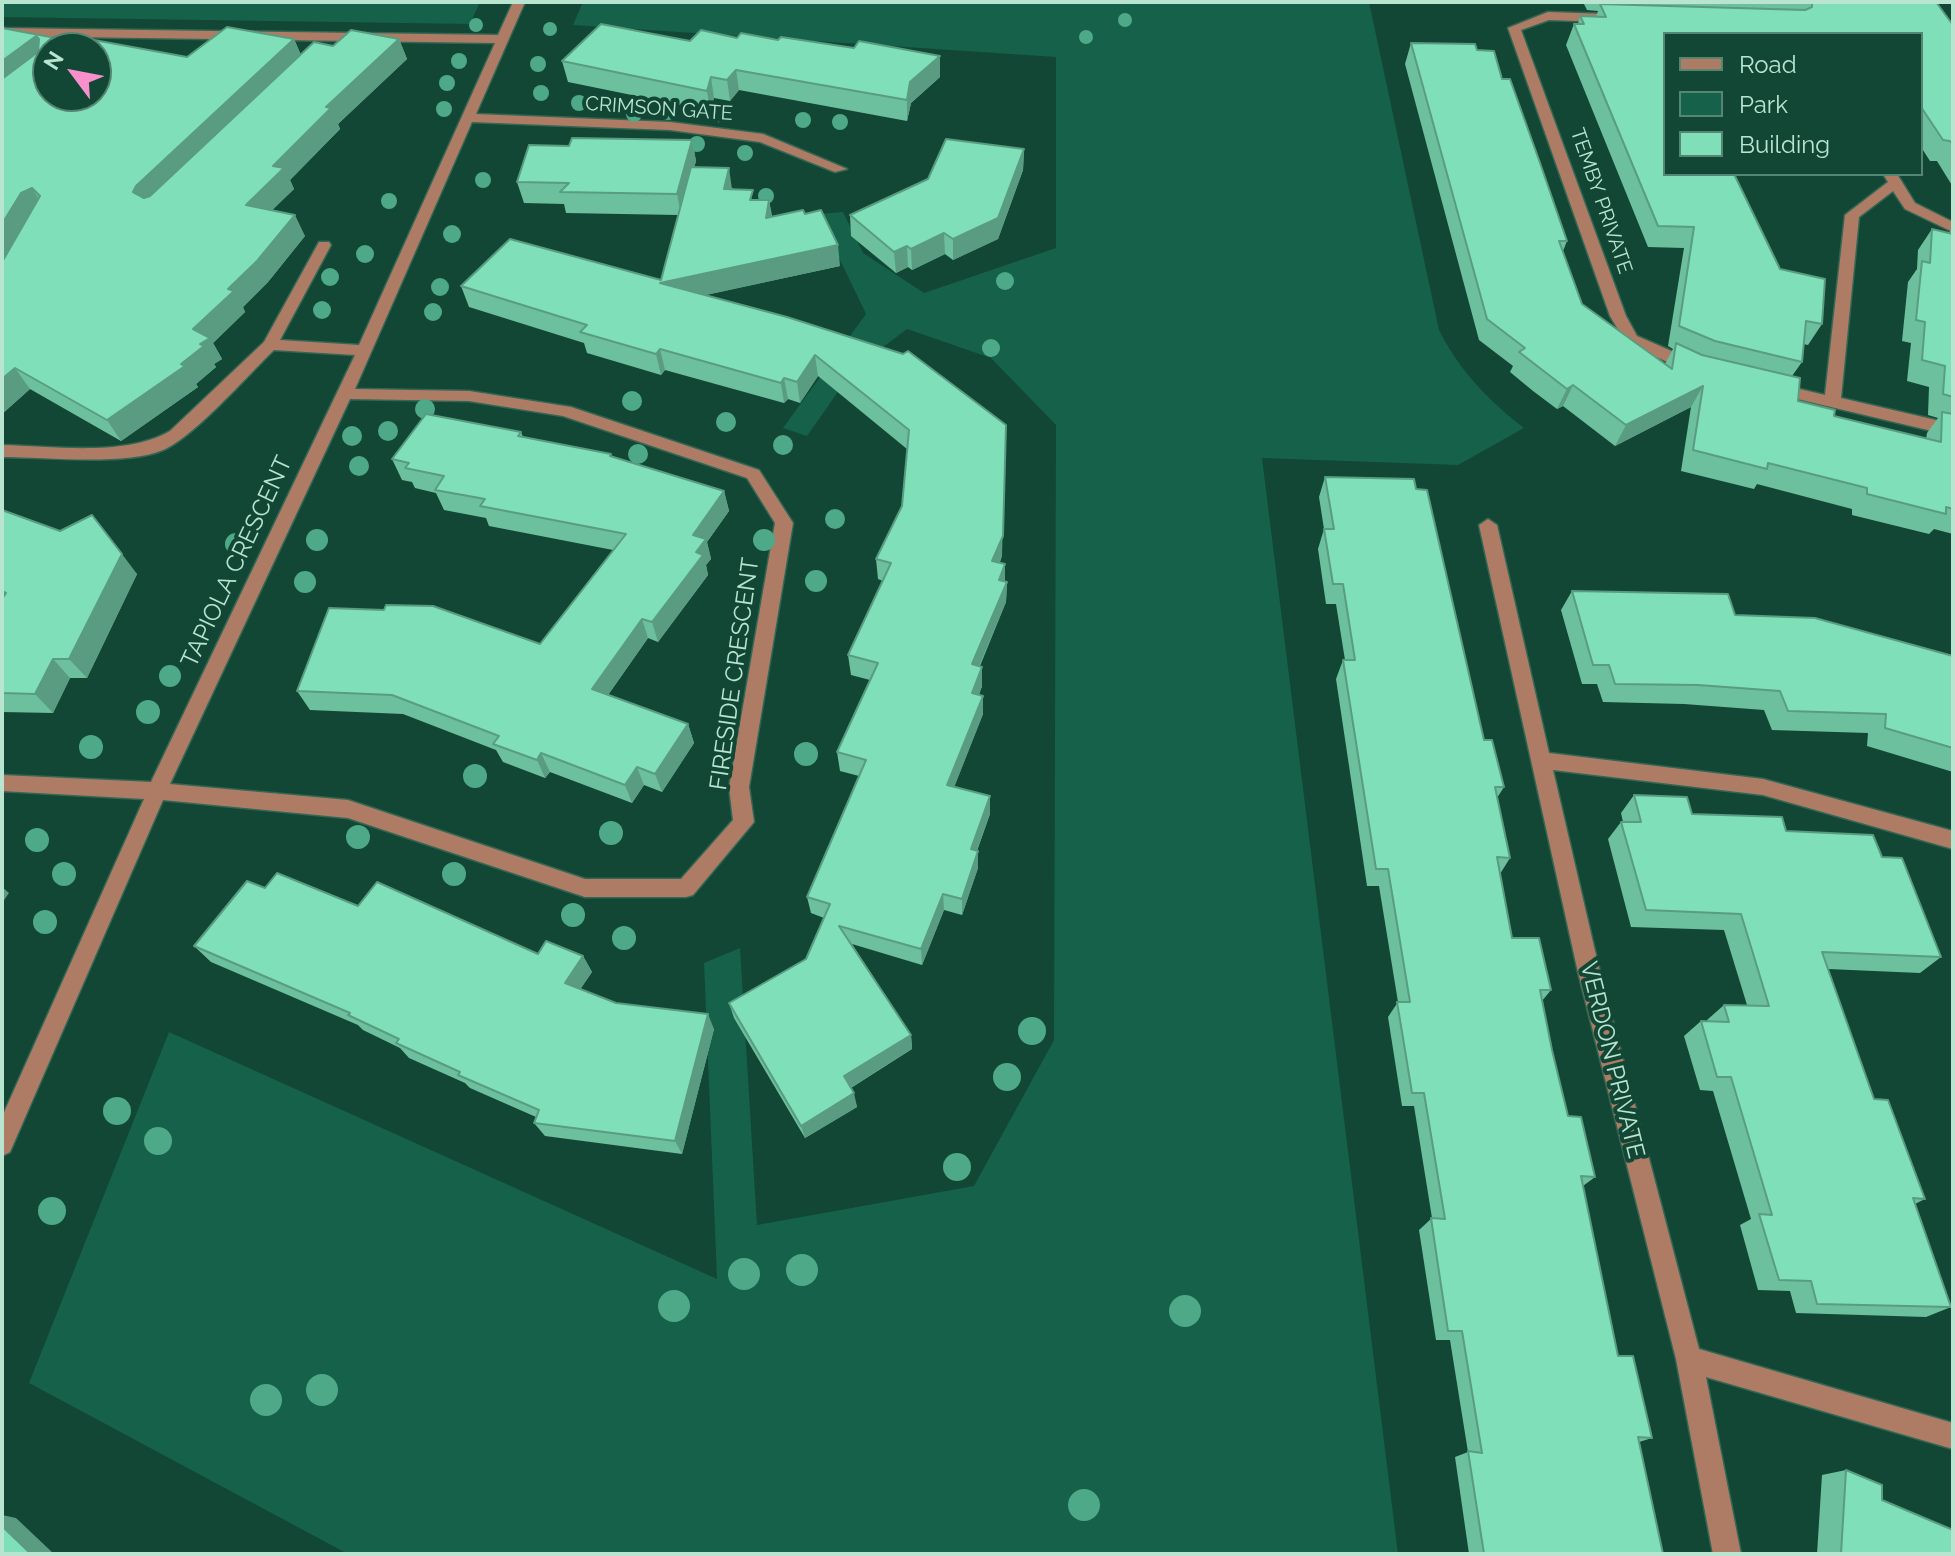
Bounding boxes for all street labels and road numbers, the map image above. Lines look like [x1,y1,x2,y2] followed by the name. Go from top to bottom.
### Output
[584,92,734,126] street label: CRIMSON GATE
[1565,125,1637,277] street label: TEMBY PRIVATE
[175,452,299,672] street label: TAPIOLA CRESCENT
[704,556,766,792] street label: FIRESIDE CRESCENT
[1574,959,1650,1161] street label: VERDON PRIVATE

